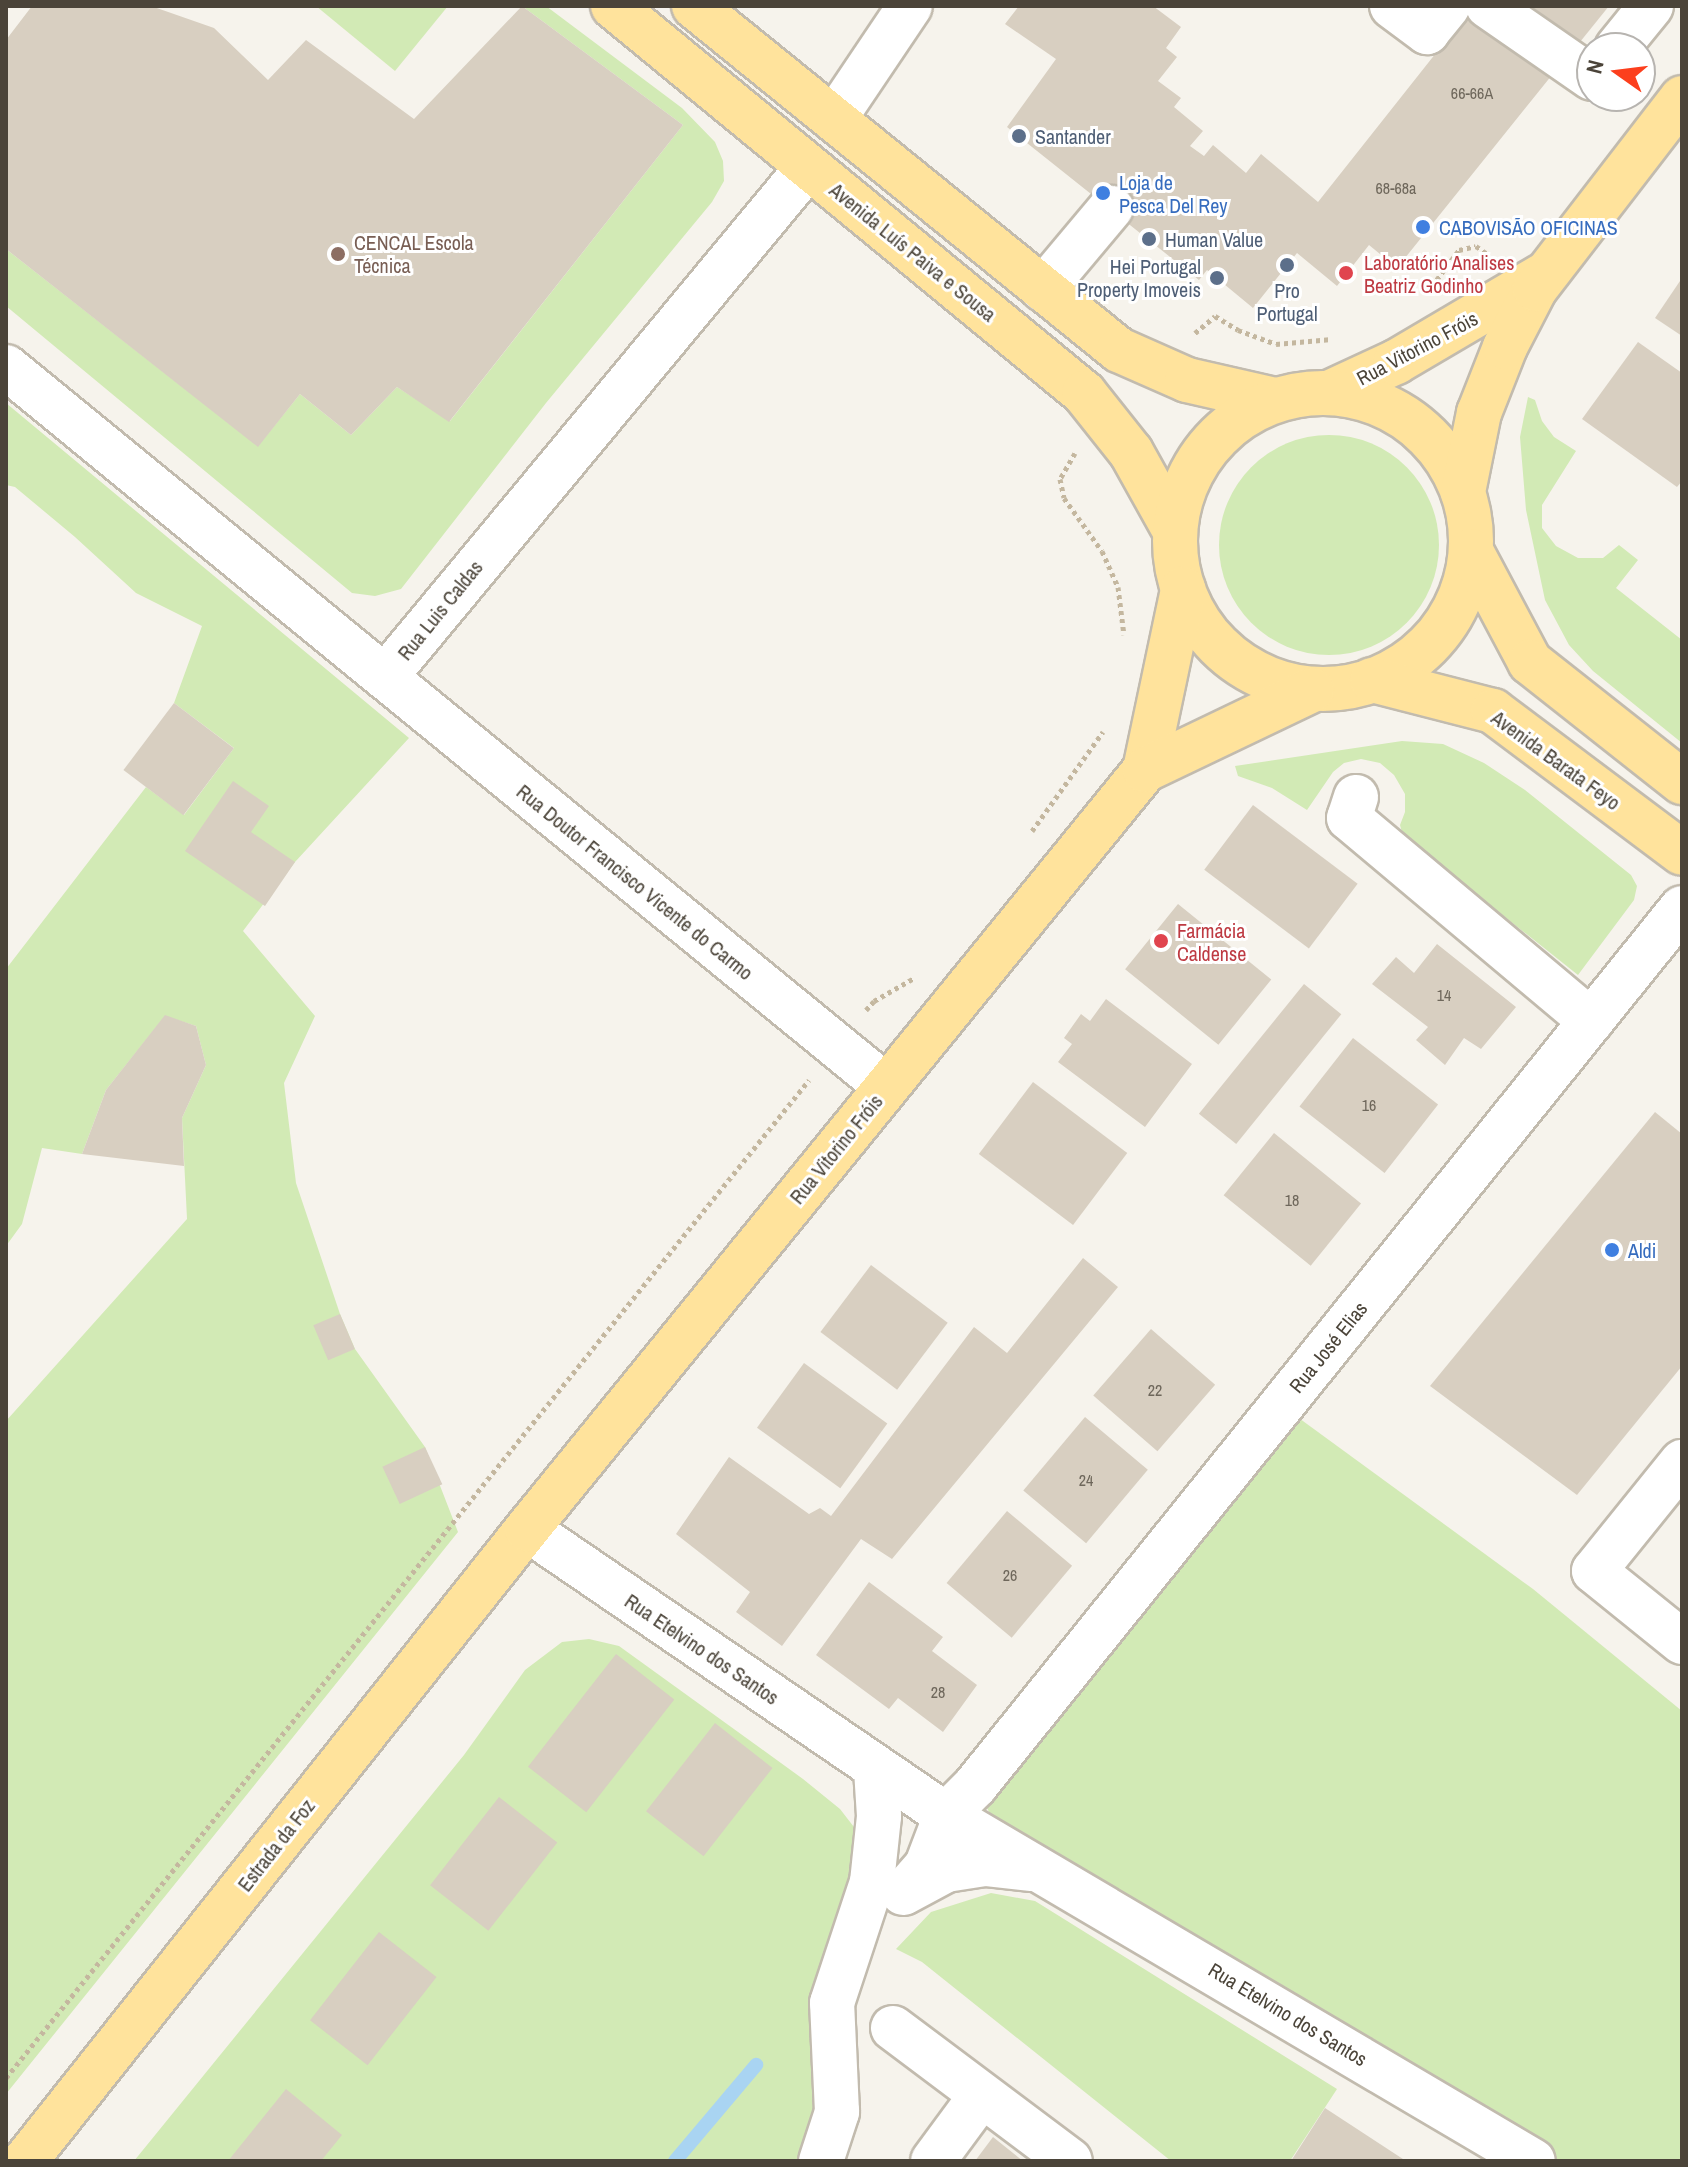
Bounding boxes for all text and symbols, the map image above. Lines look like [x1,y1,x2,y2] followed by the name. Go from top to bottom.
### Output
[1576,32,1656,112] north arrow
[1579,57,1611,77] text: N
[1451,83,1493,103] house number: 66-66A
[1035,124,1111,148] place label: Santander
[1010,127,1028,145] marker: Santander
[1119,170,1227,217] place label: Loja de Pesca Del Rey
[825,178,1001,326] street label: Avenida Luís Paiva e Sousa
[1376,178,1416,198] house number: 68-68a
[1094,184,1112,202] marker: Loja de Pesca Del Rey
[1439,215,1618,239] place label: CABOVISÃO OFICINAS
[1414,218,1432,236] marker: CABOVISÃO OFICINAS
[1165,227,1263,251] place label: Human Value
[354,230,474,277] place label: CENCAL Escola Técnica
[1140,230,1158,248] marker: Human Value
[329,245,347,263] marker: CENCAL Escola Técnica
[1364,250,1515,297] place label: Laboratório Analises Beatriz Godinho
[1077,254,1201,301] place label: Hei Portugal Property Imoveis
[1278,256,1296,274] marker: Pro Portugal
[1335,262,1357,284] marker: Laboratório Analises Beatriz Godinho
[1208,269,1226,287] marker: Hei Portugal Property Imoveis
[1256,278,1318,325] place label: Pro Portugal
[1352,306,1482,390] street label: Rua Vitorino Fróis
[393,555,487,665] street label: Rua Luis Caldas
[1487,705,1625,815] street label: Avenida Barata Feyo
[512,779,758,985] street label: Rua Doutor Francisco Vicente do Carmo
[1177,918,1246,965] place label: Farmácia Caldense
[1152,932,1170,950] marker: Farmácia Caldense
[1437,985,1451,1005] house number: 14
[785,1089,887,1209] street label: Rua Vitorino Fróis
[1362,1095,1376,1115] house number: 16
[1285,1190,1299,1210] house number: 18
[1628,1238,1656,1262] place label: Aldi
[1603,1241,1621,1259] marker: Aldi
[1284,1297,1372,1397] street label: Rua José Elias
[1148,1380,1162,1400] house number: 22
[1079,1470,1093,1490] house number: 24
[1003,1565,1017,1585] house number: 26
[620,1589,784,1709] street label: Rua Etelvino dos Santos
[931,1682,945,1702] house number: 28
[233,1794,319,1896] street label: Estrada da Foz
[1204,1957,1372,2071] street label: Rua Etelvino dos Santos

